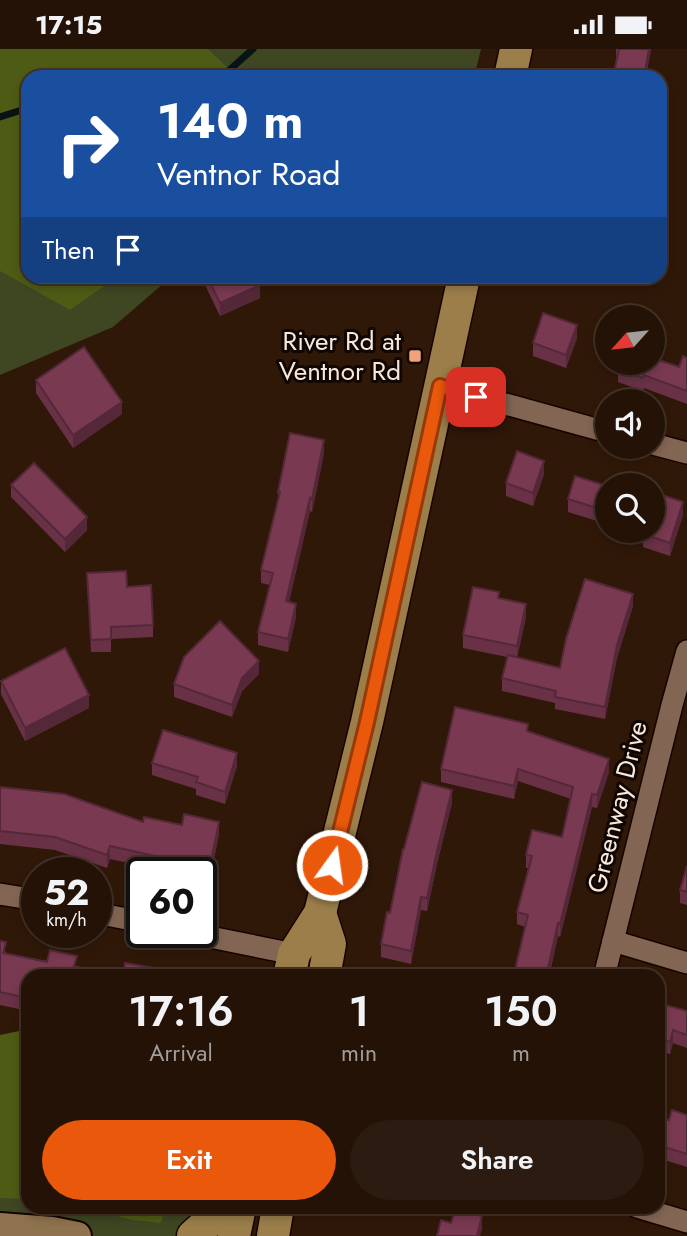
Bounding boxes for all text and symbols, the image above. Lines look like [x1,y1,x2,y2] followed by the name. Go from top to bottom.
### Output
[35,6,102,44] text: 17:15
[157,86,303,156] text: 140 m
[42,98,133,189] icon: right
[157,151,340,197] text: Ventnor Road
[42,231,95,269] text: Then
[109,231,147,269] icon: arrive
[595,305,665,375] north arrow
[595,305,665,543] map controls
[279,322,402,390] place label: River Rd at Ventnor Rd
[407,348,423,364] marker: River Rd at Ventnor Rd
[446,367,506,427] pin
[457,378,495,416] icon: arrive
[595,389,665,459] button: sound
[595,473,665,543] button: search
[577,717,657,897] street label: Greenway Drive
[295,828,369,902] position arrow
[126,857,217,948] speed limit sign: 60
[44,868,89,918] text: 52
[46,907,87,933] text: km/h
[128,981,234,1042] text: 17:16
[349,981,369,1042] text: 1
[484,981,558,1042] text: 150
[149,1036,213,1070] text: Arrival
[341,1036,377,1070] text: min
[512,1036,530,1070] text: m
[42,1120,336,1200] button: Exit
[350,1120,644,1200] button: Share

